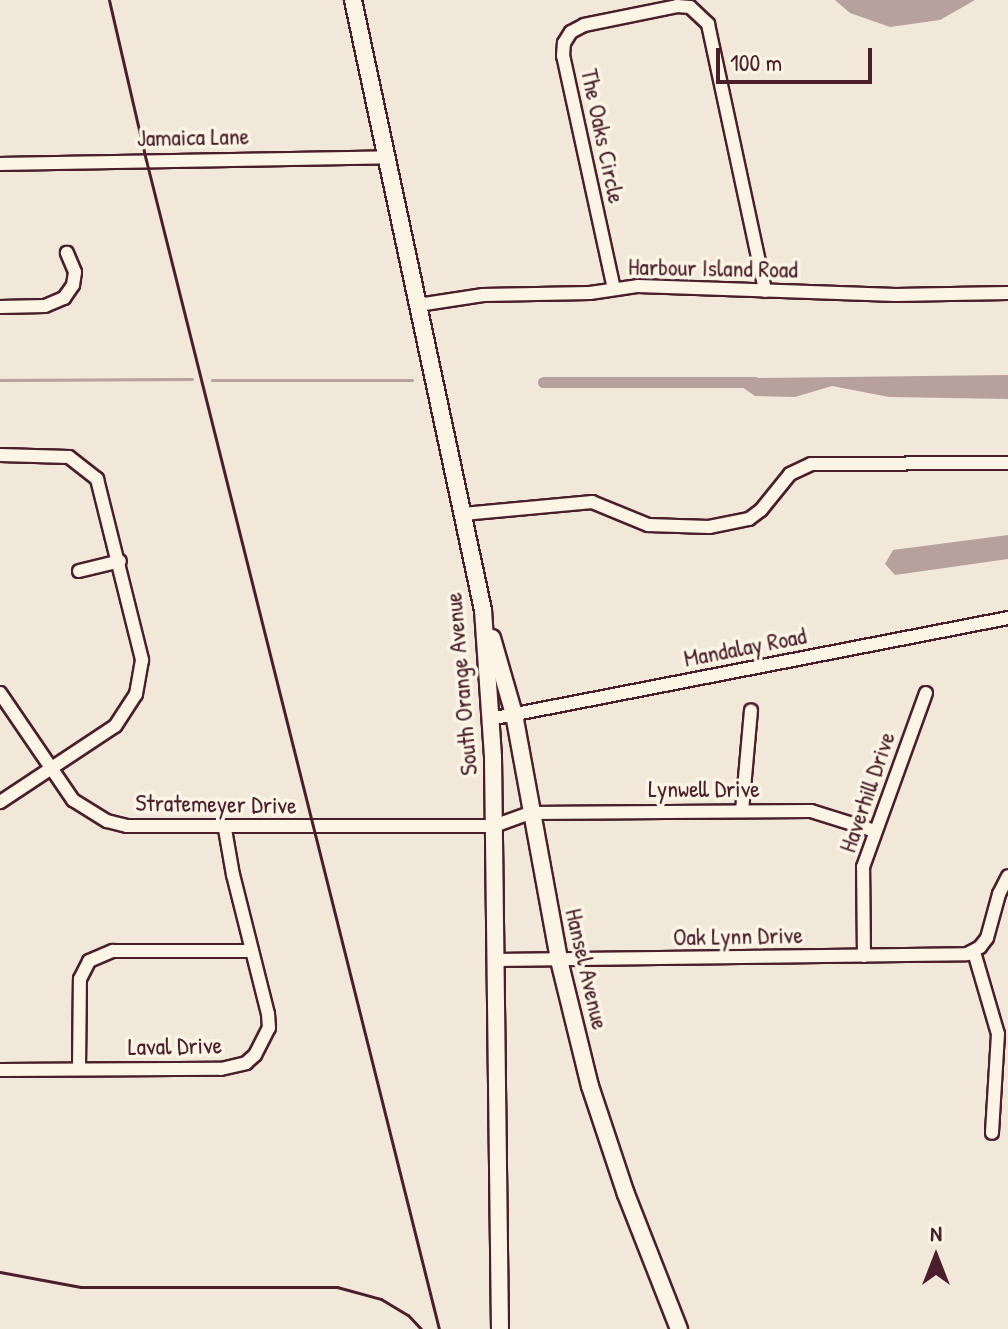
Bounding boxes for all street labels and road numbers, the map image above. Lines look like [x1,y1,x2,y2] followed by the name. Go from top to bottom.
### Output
[575,66,631,206] street label: The Oaks Circle
[137,122,249,152] street label: Jamaica Lane
[628,252,798,284] street label: Harbour Island Road
[439,591,483,777] street label: South Orange Avenue
[681,621,809,673] street label: Mandalay Road
[833,728,901,856] street label: Haverhill Drive
[648,775,760,803] street label: Lynwell Drive
[135,788,297,820] street label: Stratemeyer Drive
[559,906,615,1032] street label: Hansel Avenue
[673,920,803,952] street label: Oak Lynn Drive
[128,1031,222,1061] street label: Laval Drive

